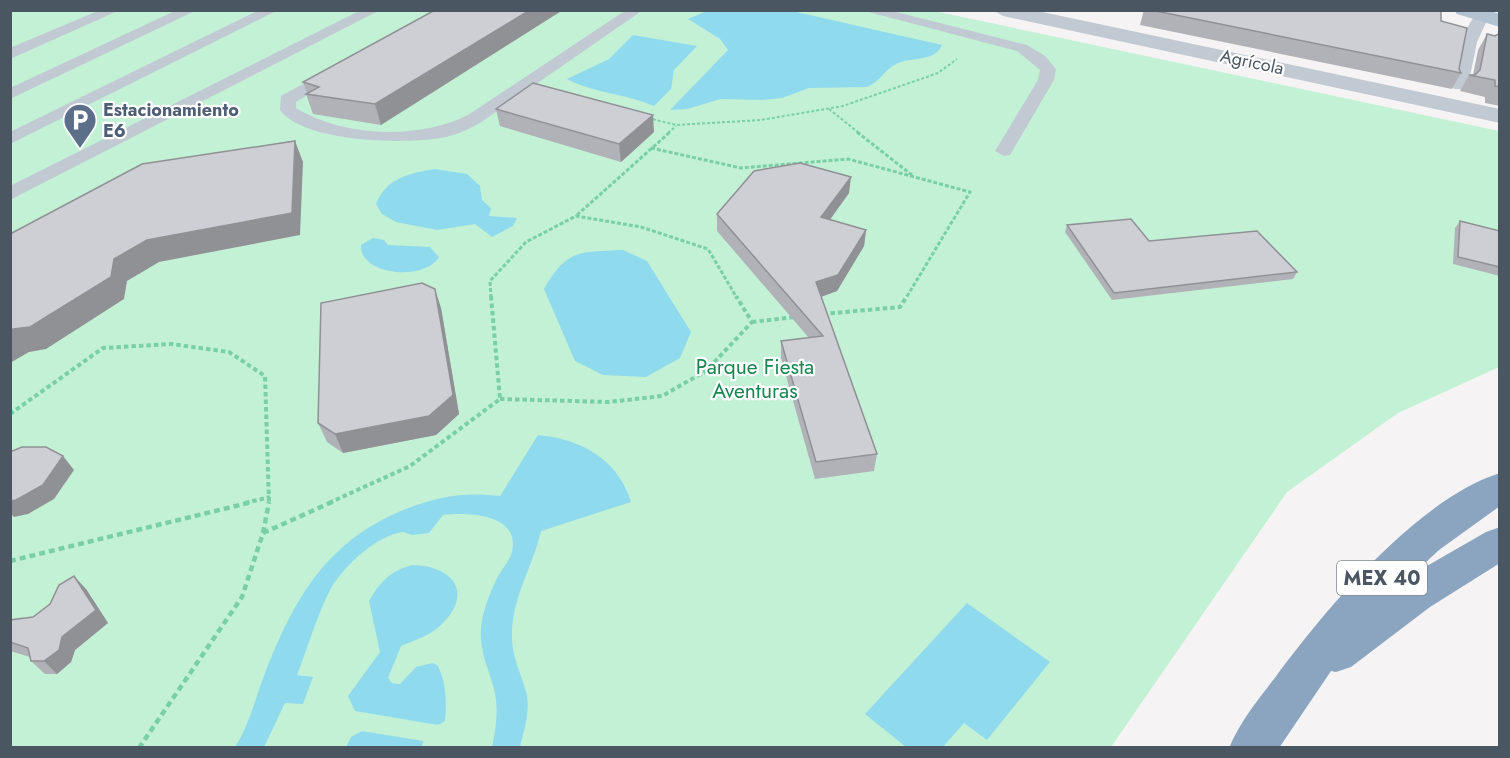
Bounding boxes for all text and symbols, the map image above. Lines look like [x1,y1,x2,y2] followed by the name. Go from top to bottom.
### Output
[1218,43,1286,81] street label: Agrícola
[103,97,239,144] place label: Estacionamiento E6
[62,102,98,149] parking icon: Estacionamiento E6
[696,352,814,406] park label: Parque Fiesta Aventuras
[1337,561,1427,595] road number: MEX 40

